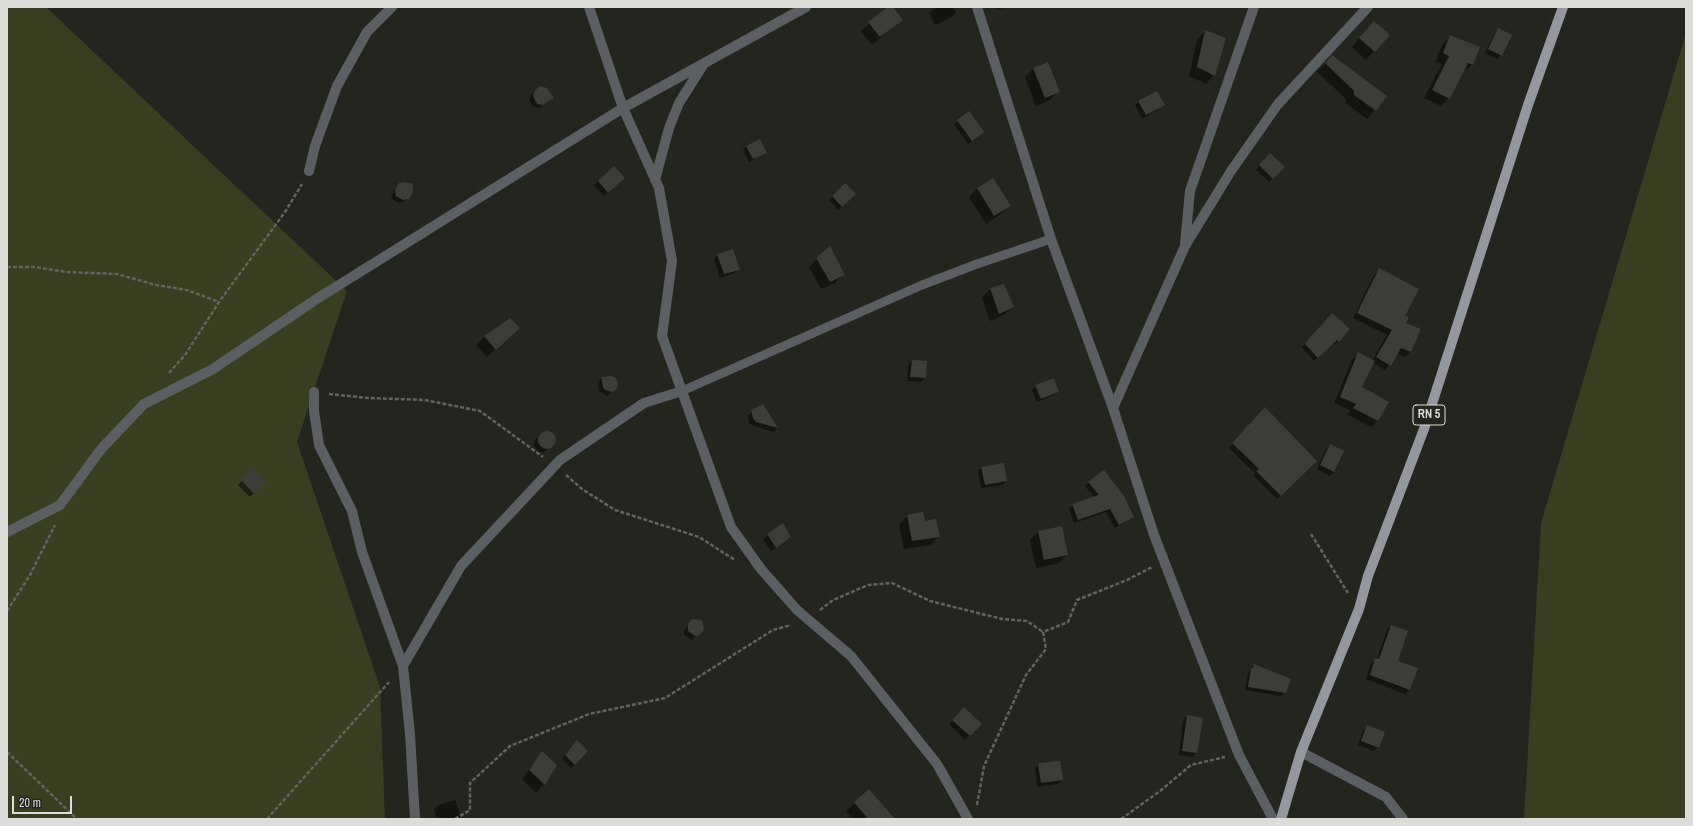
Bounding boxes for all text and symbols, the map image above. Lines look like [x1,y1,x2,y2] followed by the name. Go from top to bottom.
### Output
[1413,405,1445,425] road number: RN 5
[14,788,74,814] scale bar
[19,795,41,811] text: 20 m

